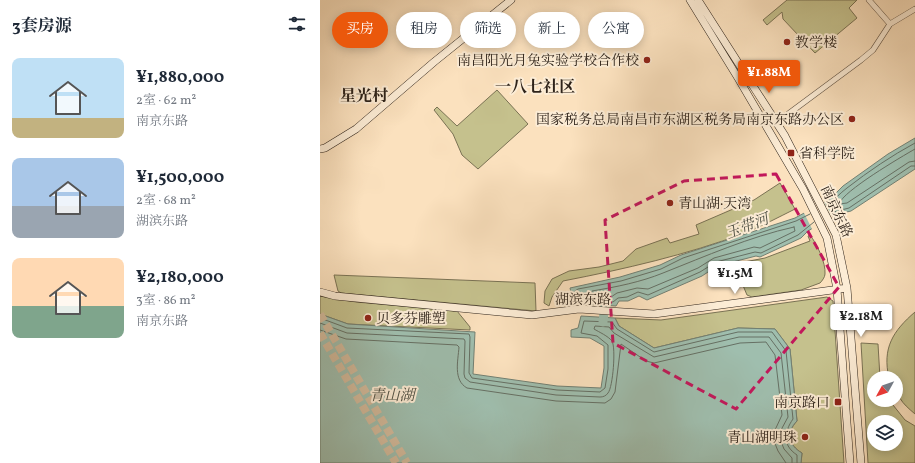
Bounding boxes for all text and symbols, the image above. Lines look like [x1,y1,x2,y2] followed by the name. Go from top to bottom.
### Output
[332,12,388,48] chip: 买房
[396,12,452,48] chip: 租房
[460,12,516,48] chip: 筛选
[524,12,580,48] chip: 新上
[588,12,644,48] chip: 公寓
[286,13,308,35] icon: filters
[12,15,72,38] text: 3套房源
[795,34,837,53] place label: 教学楼
[782,37,792,47] marker: 教学楼
[457,52,639,71] place label: 南昌阳光月兔实验学校合作校
[642,55,652,65] marker: 南昌阳光月兔实验学校合作校
[736,60,802,94] pin: ¥1.88M
[747,64,791,82] text: ¥1.88M
[136,66,224,89] text: ¥1,880,000
[44,74,92,122] icon: home
[495,77,575,99] district label: 一八七社区
[340,86,388,108] district label: 星光村
[136,92,196,110] text: 2室 · 62 m²
[536,111,844,130] place label: 国家税务总局南昌市东湖区税务局南京东路办公区
[136,113,188,131] text: 南京东路
[847,114,857,124] marker: 国家税务总局南昌市东湖区税务局南京东路办公区
[799,145,855,164] place label: 省科学院
[786,148,796,158] marker: 省科学院
[136,166,224,189] text: ¥1,500,000
[44,174,92,222] icon: home
[815,182,856,241] street label: 南京东路
[136,192,196,210] text: 2室 · 68 m²
[678,195,751,214] place label: 青山湖·天湾
[665,198,675,208] marker: 青山湖·天湾
[723,208,775,245] water label: 玉带河
[136,213,188,231] text: 湖滨东路
[707,261,763,295] pin: ¥1.5M
[717,265,753,283] text: ¥1.5M
[136,266,224,289] text: ¥2,180,000
[44,274,92,322] icon: home
[555,291,611,310] street label: 湖滨东路
[136,292,196,310] text: 3室 · 86 m²
[828,304,894,338] pin: ¥2.18M
[839,308,883,326] text: ¥2.18M
[376,310,446,329] place label: 贝多芬雕塑
[136,313,188,331] text: 南京东路
[363,313,373,323] marker: 贝多芬雕塑
[867,371,903,407] north arrow
[867,371,903,451] map controls
[369,386,417,407] water label: 青山湖
[774,394,830,413] place label: 南京路口
[833,397,843,407] marker: 南京路口
[867,415,903,451] button: layers
[727,429,797,448] place label: 青山湖明珠
[800,432,810,442] marker: 青山湖明珠

